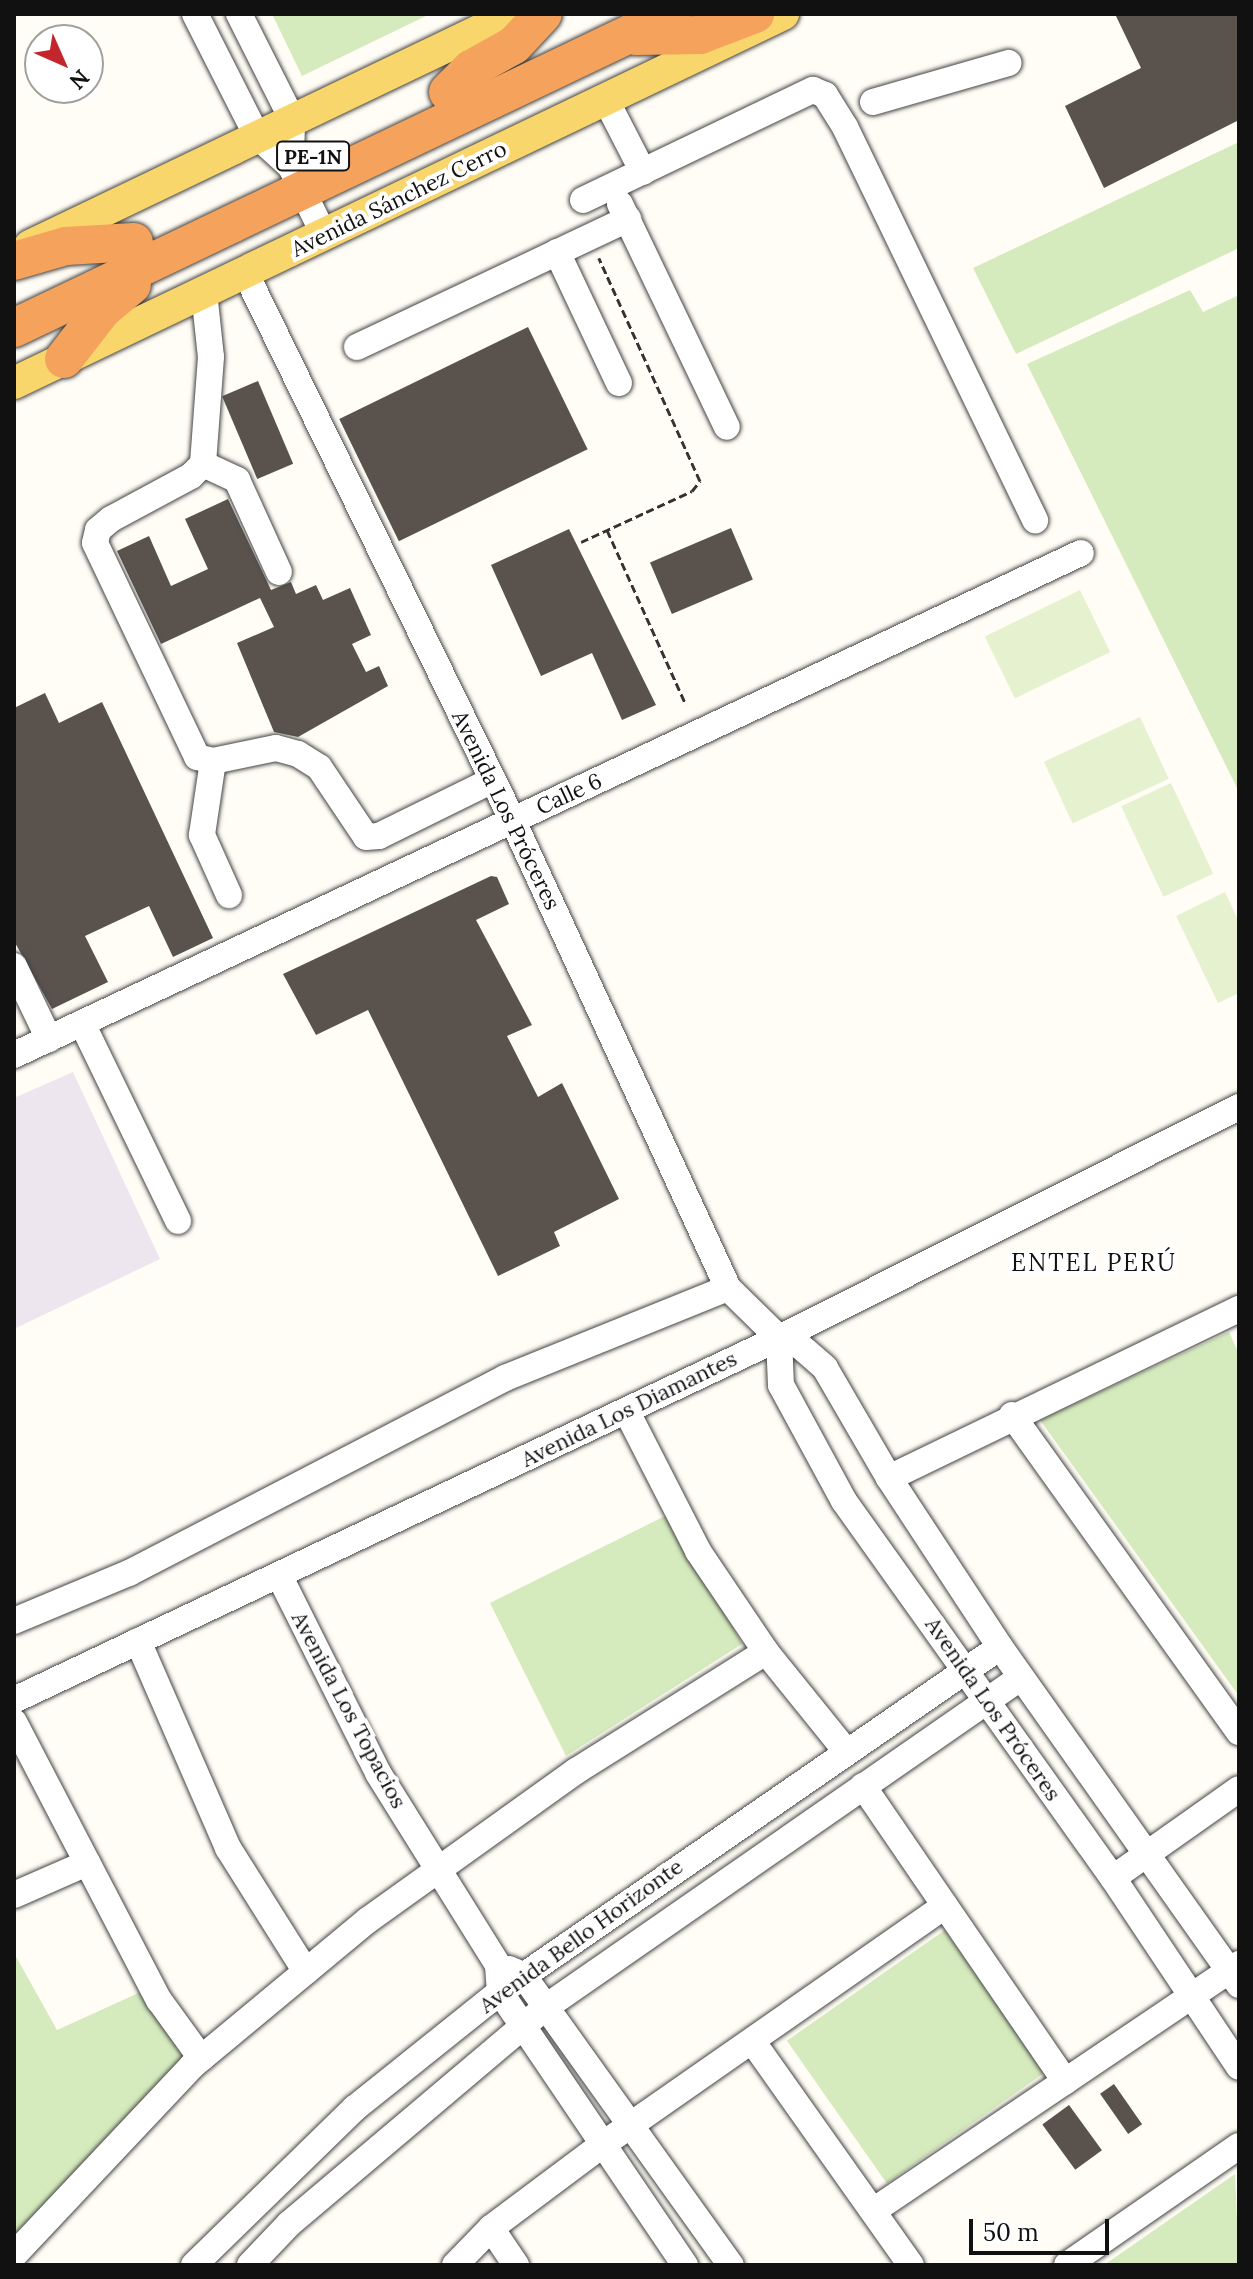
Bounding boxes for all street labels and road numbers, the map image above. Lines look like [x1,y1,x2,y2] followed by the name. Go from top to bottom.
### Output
[287,135,511,263] street label: Avenida Sánchez Cerro
[275,140,351,172] road number: PE-1N
[446,706,566,914] street label: Avenida Los Próceres
[532,767,606,821] street label: Calle 6
[517,1345,741,1473] street label: Avenida Los Diamantes
[286,1607,412,1813] street label: Avenida Los Topacios
[920,1612,1066,1806] street label: Avenida Los Próceres
[474,1853,688,2019] street label: Avenida Bello Horizonte

